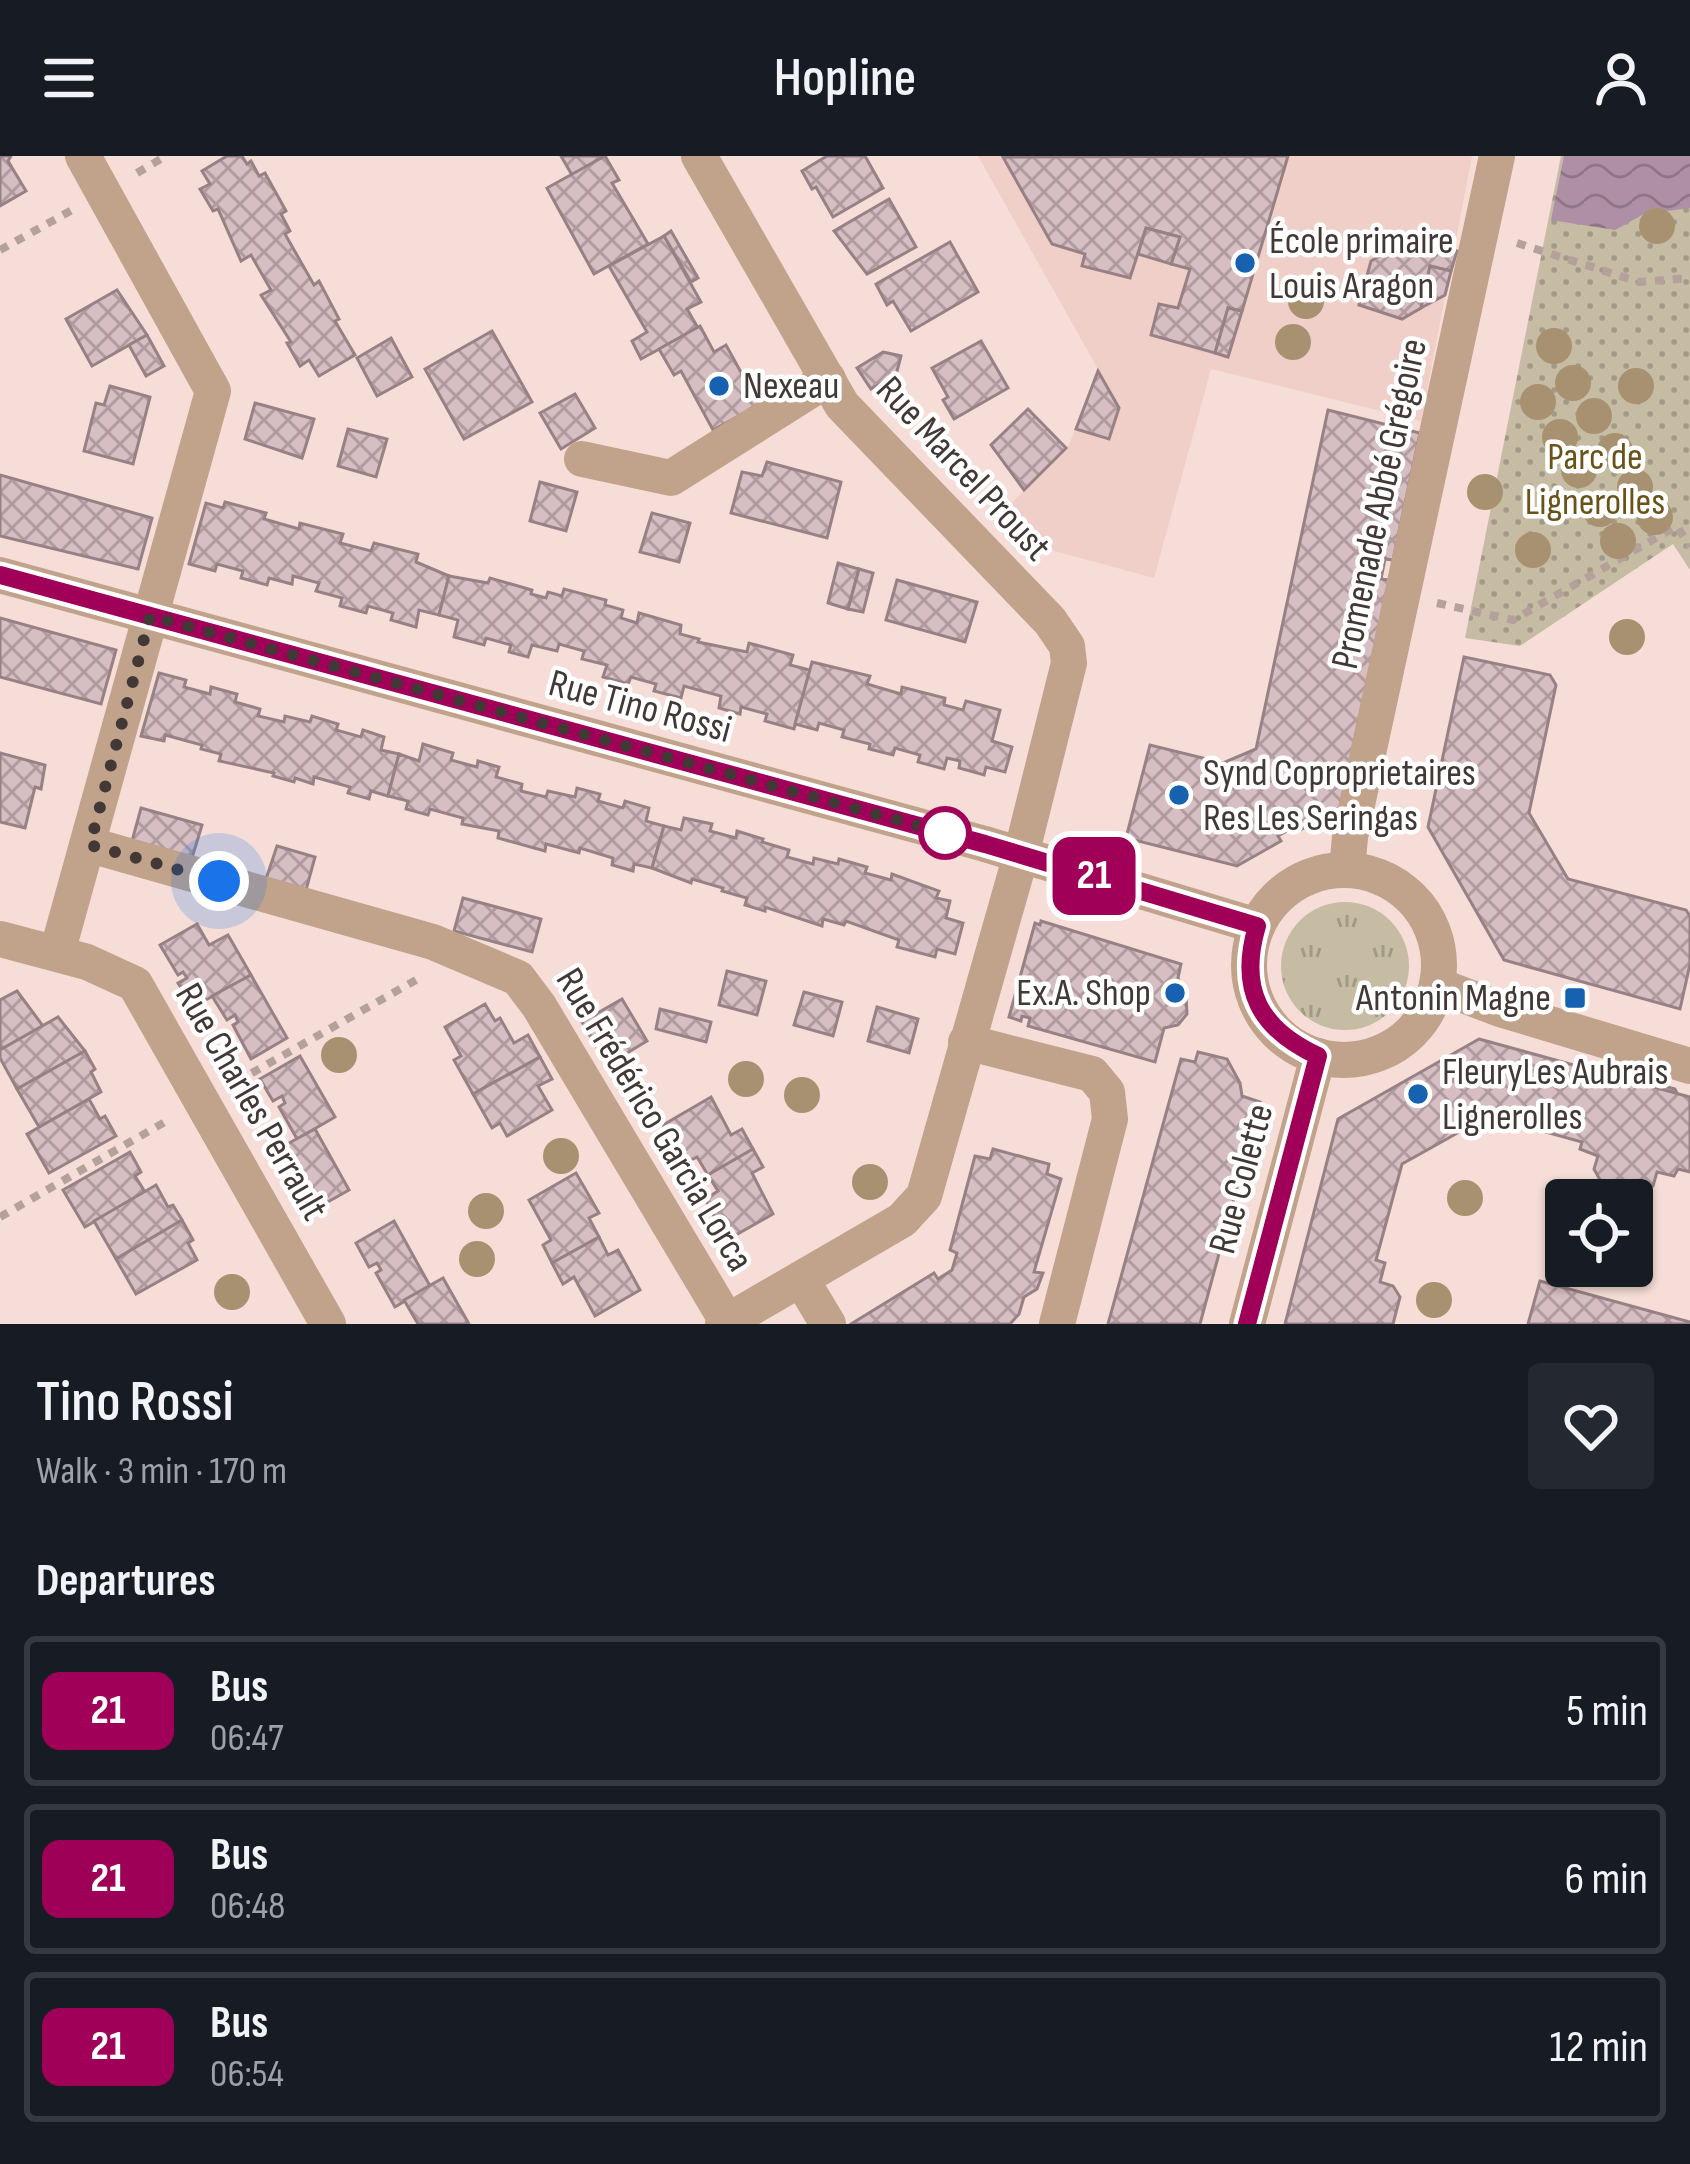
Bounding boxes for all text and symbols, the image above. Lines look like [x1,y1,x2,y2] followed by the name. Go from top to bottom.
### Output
[36,45,102,111] icon: menu
[1588,45,1654,111] icon: person
[774,46,916,111] text: Hopline
[1269,218,1454,310] place label: École primaire Louis Aragon
[1232,250,1258,276] marker: École primaire Louis Aragon
[1322,335,1438,673] street label: Promenade Abbé Grégoire
[743,363,839,410] place label: Nexeau
[866,367,1060,571] street label: Rue Marcel Proust
[706,373,732,399] marker: Nexeau
[1525,434,1665,526] park label: Parc de Lignerolles
[544,660,736,754] street label: Rue Tino Rossi
[1203,750,1476,842] place label: Synd Coproprietaires Res Les Seringas
[1166,782,1192,808] marker: Synd Coproprietaires Res Les Seringas
[920,808,970,858] unlabelled marker
[1040,837,1148,915] line badge: 21
[1077,850,1111,901] text: 21
[189,851,249,911] your location
[545,960,763,1280] street label: Rue Frédérico Garcia Lorca
[1016,970,1151,1017] place label: Ex.A. Shop
[164,975,338,1229] street label: Rue Charles Perrault
[1355,975,1551,1022] place label: Antonin Magne
[1162,980,1188,1006] marker: Ex.A. Shop
[1562,985,1588,1011] marker: Antonin Magne
[1442,1049,1669,1141] place label: FleuryLes Aubrais Lignerolles
[1405,1081,1431,1107] marker: FleuryLes Aubrais Lignerolles
[1200,1099,1284,1259] street label: Rue Colette
[1545,1179,1653,1287] map controls
[1545,1179,1653,1287] button: locate
[1528,1363,1654,1489] button: heart
[36,1369,234,1437] text: Tino Rossi
[36,1448,287,1495] text: Walk · 3 min · 170 m
[36,1554,215,1609] text: Departures
[210,1660,268,1715] text: Bus
[1566,1684,1648,1739] text: 5 min
[91,1685,125,1736] text: 21
[210,1715,283,1762] text: 06:47
[210,1828,268,1883] text: Bus
[1565,1852,1648,1907] text: 6 min
[91,1853,125,1904] text: 21
[210,1883,285,1930] text: 06:48
[210,1996,268,2051] text: Bus
[1550,2020,1648,2075] text: 12 min
[91,2021,125,2072] text: 21
[210,2051,284,2098] text: 06:54

